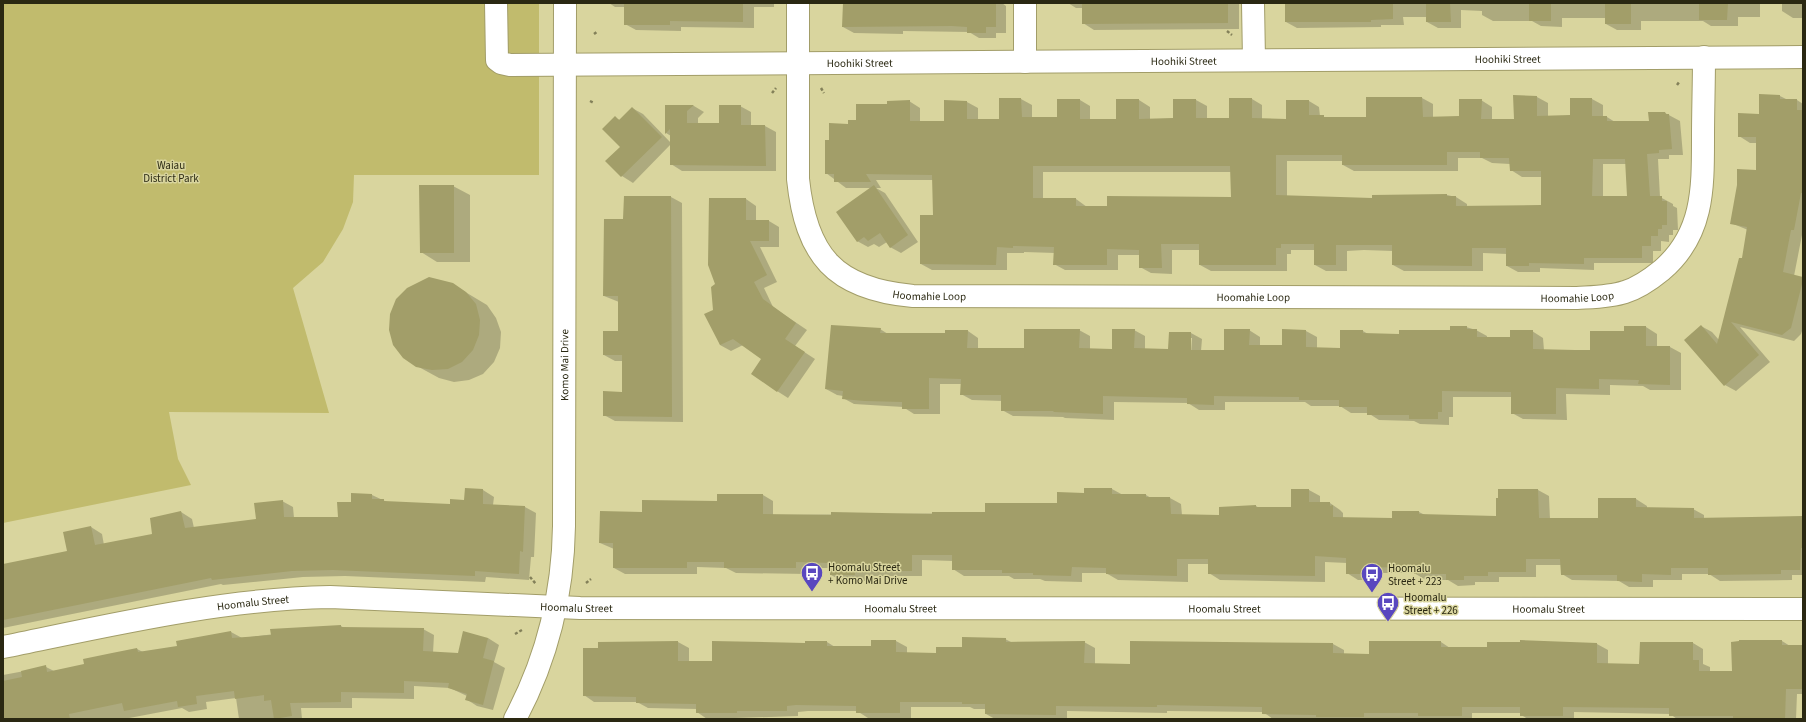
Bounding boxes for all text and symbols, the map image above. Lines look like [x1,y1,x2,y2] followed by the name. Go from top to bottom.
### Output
[1475,52,1541,67] street label: Hoohiki Street
[1151,54,1217,69] street label: Hoohiki Street
[827,56,893,71] street label: Hoohiki Street
[143,158,199,186] park label: Waiau District Park
[891,287,966,304] street label: Hoomahie Loop
[1541,288,1615,306] street label: Hoomahie Loop
[1217,290,1290,305] street label: Hoomahie Loop
[557,329,572,401] street label: Komo Mai Drive
[799,560,825,593] bus stop icon: Hoomalu Street + Komo Mai Drive
[828,560,908,588] place label: Hoomalu Street + Komo Mai Drive
[1359,561,1385,594] bus stop icon: Hoomalu Street + 223
[1388,561,1442,589] place label: Hoomalu Street + 223
[1375,590,1401,623] bus stop icon: Hoomalu Street + 226
[1404,590,1458,618] place label: Hoomalu Street + 226
[216,592,290,614] street label: Hoomalu Street
[540,599,613,616] street label: Hoomalu Street
[864,601,937,616] street label: Hoomalu Street
[1188,601,1261,617] street label: Hoomalu Street
[1512,602,1585,617] street label: Hoomalu Street

